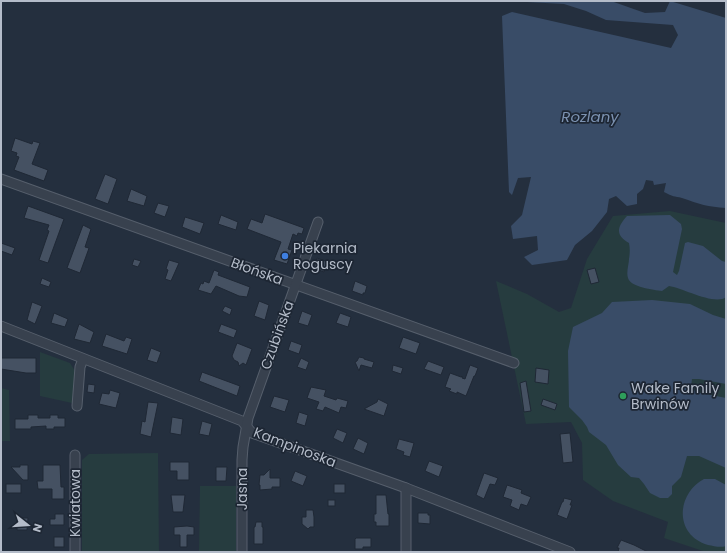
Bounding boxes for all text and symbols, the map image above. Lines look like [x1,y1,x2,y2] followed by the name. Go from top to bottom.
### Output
[561,106,619,127] water label: Rozlany
[293,238,357,274] place label: Piekarnia Roguscy
[280,251,290,261] marker: Piekarnia Roguscy
[228,252,286,290] street label: Błońska
[255,298,299,372] street label: Czubińska
[631,378,720,414] place label: Wake Family Brwinów
[618,391,628,401] marker: Wake Family Brwinów
[251,422,339,472] street label: Kampinoska
[232,468,252,510] street label: Jasna
[65,469,85,537] street label: Kwiatowa
[8,505,48,545] north arrow
[29,522,46,534] text: N

